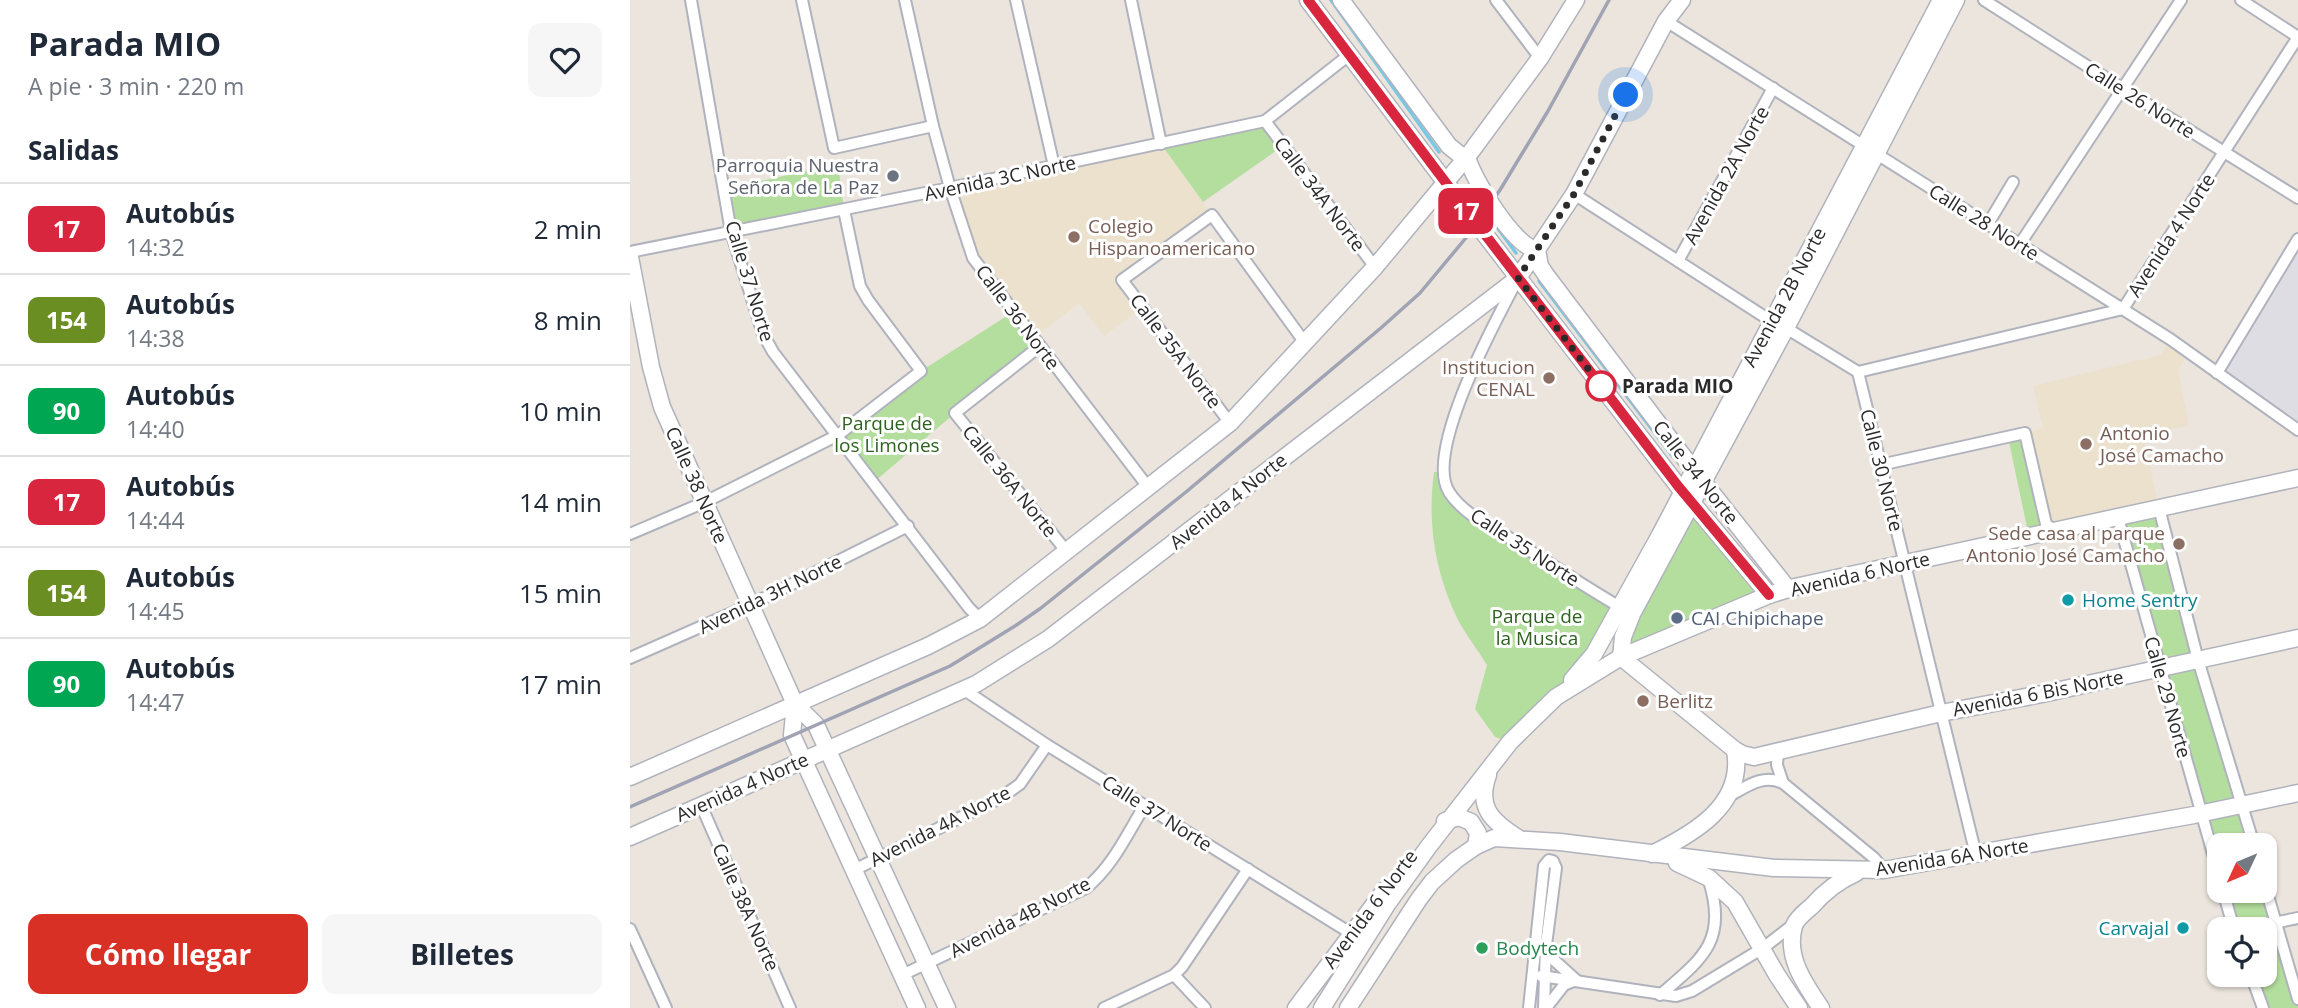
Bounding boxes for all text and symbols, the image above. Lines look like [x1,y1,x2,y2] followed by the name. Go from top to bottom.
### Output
[28,21,221,66] text: Parada MIO
[528,23,602,97] button: heart
[2080,56,2200,144] street label: Calle 26 Norte
[28,70,244,102] text: A pie · 3 min · 220 m
[1608,77,1643,112] your location
[1677,101,1775,249] street label: Avenida 2A Norte
[1268,131,1372,257] street label: Calle 34A Norte
[28,132,119,168] text: Salidas
[922,149,1078,207] street label: Avenida 3C Norte
[716,152,879,200] place label: Parroquia Nuestra Señora de La Paz
[885,168,901,184] marker: Parroquia Nuestra Señora de La Paz
[2121,168,2221,302] street label: Avenida 4 Norte
[1924,178,2044,266] street label: Calle 28 Norte
[1434,188,1498,234] line badge: 17
[1452,194,1480,227] text: 17
[126,195,235,231] text: Autobús
[534,211,602,247] text: 2 min
[53,212,80,245] text: 17
[1088,213,1255,261] place label: Colegio Hispanoamericano
[719,217,781,345] street label: Calle 37 Norte
[1736,223,1832,371] street label: Avenida 2B Norte
[1066,229,1082,245] marker: Colegio Hispanoamericano
[126,231,185,263] text: 14:32
[970,259,1066,375] street label: Calle 36 Norte
[126,286,235,322] text: Autobús
[1124,288,1228,414] street label: Calle 35A Norte
[534,302,602,338] text: 8 min
[46,303,87,336] text: 154
[126,322,185,354] text: 14:38
[1442,354,1535,402] place label: Institucion CENAL
[1541,370,1557,386] marker: Institucion CENAL
[1586,371,1616,401] marker: Parada MIO
[1622,373,1733,399] place label: Parada MIO
[126,377,235,413] text: Autobús
[519,393,602,429] text: 10 min
[53,394,80,427] text: 90
[1854,406,1910,534] street label: Calle 30 Norte
[834,410,940,458] park label: Parque de los Limones
[126,413,185,445] text: 14:40
[1647,415,1745,529] street label: Calle 34 Norte
[957,419,1063,543] street label: Calle 36A Norte
[2098,420,2224,468] place label: Antonio José Camacho
[660,422,734,548] street label: Calle 38 Norte
[2078,436,2094,452] marker: Antonio José Camacho
[1164,447,1292,555] street label: Avenida 4 Norte
[126,468,235,504] text: Autobús
[519,484,602,520] text: 14 min
[53,485,80,518] text: 17
[1465,502,1585,592] street label: Calle 35 Norte
[126,504,185,536] text: 14:44
[1966,520,2165,568] place label: Sede casa al parque Antonio José Camacho
[2171,536,2187,552] marker: Sede casa al parque Antonio José Camacho
[1788,545,1932,603] street label: Avenida 6 Norte
[694,548,846,640] street label: Avenida 3H Norte
[126,559,235,595] text: Autobús
[519,575,602,611] text: 15 min
[46,576,87,609] text: 154
[2082,587,2198,613] place label: Home Sentry
[2060,592,2076,608] marker: Home Sentry
[126,595,185,627] text: 14:45
[1492,603,1582,651] park label: Parque de la Musica
[1691,605,1824,631] place label: CAI Chipichape
[1669,610,1685,626] marker: CAI Chipichape
[2138,633,2198,761] street label: Calle 29 Norte
[126,650,235,686] text: Autobús
[1950,664,2126,722] street label: Avenida 6 Bis Norte
[519,666,602,702] text: 17 min
[53,667,80,700] text: 90
[126,686,185,718] text: 14:47
[1657,688,1713,714] place label: Berlitz
[1635,693,1651,709] marker: Berlitz
[672,746,812,828] street label: Avenida 4 Norte
[1097,769,1217,857] street label: Calle 37 Norte
[865,779,1015,873] street label: Avenida 4A Norte
[1874,832,2030,882] street label: Avenida 6A Norte
[2207,833,2277,903] north arrow
[2207,833,2277,987] map controls
[706,839,786,975] street label: Calle 38A Norte
[1317,844,1423,974] street label: Avenida 6 Norte
[945,870,1095,964] street label: Avenida 4B Norte
[28,914,308,994] button: Cómo llegar
[322,914,602,994] button: Billetes
[2099,915,2169,941] place label: Carvajal
[2207,917,2277,987] button: locate
[2175,920,2191,936] marker: Carvajal
[1496,935,1579,961] place label: Bodytech
[1474,940,1490,956] marker: Bodytech

